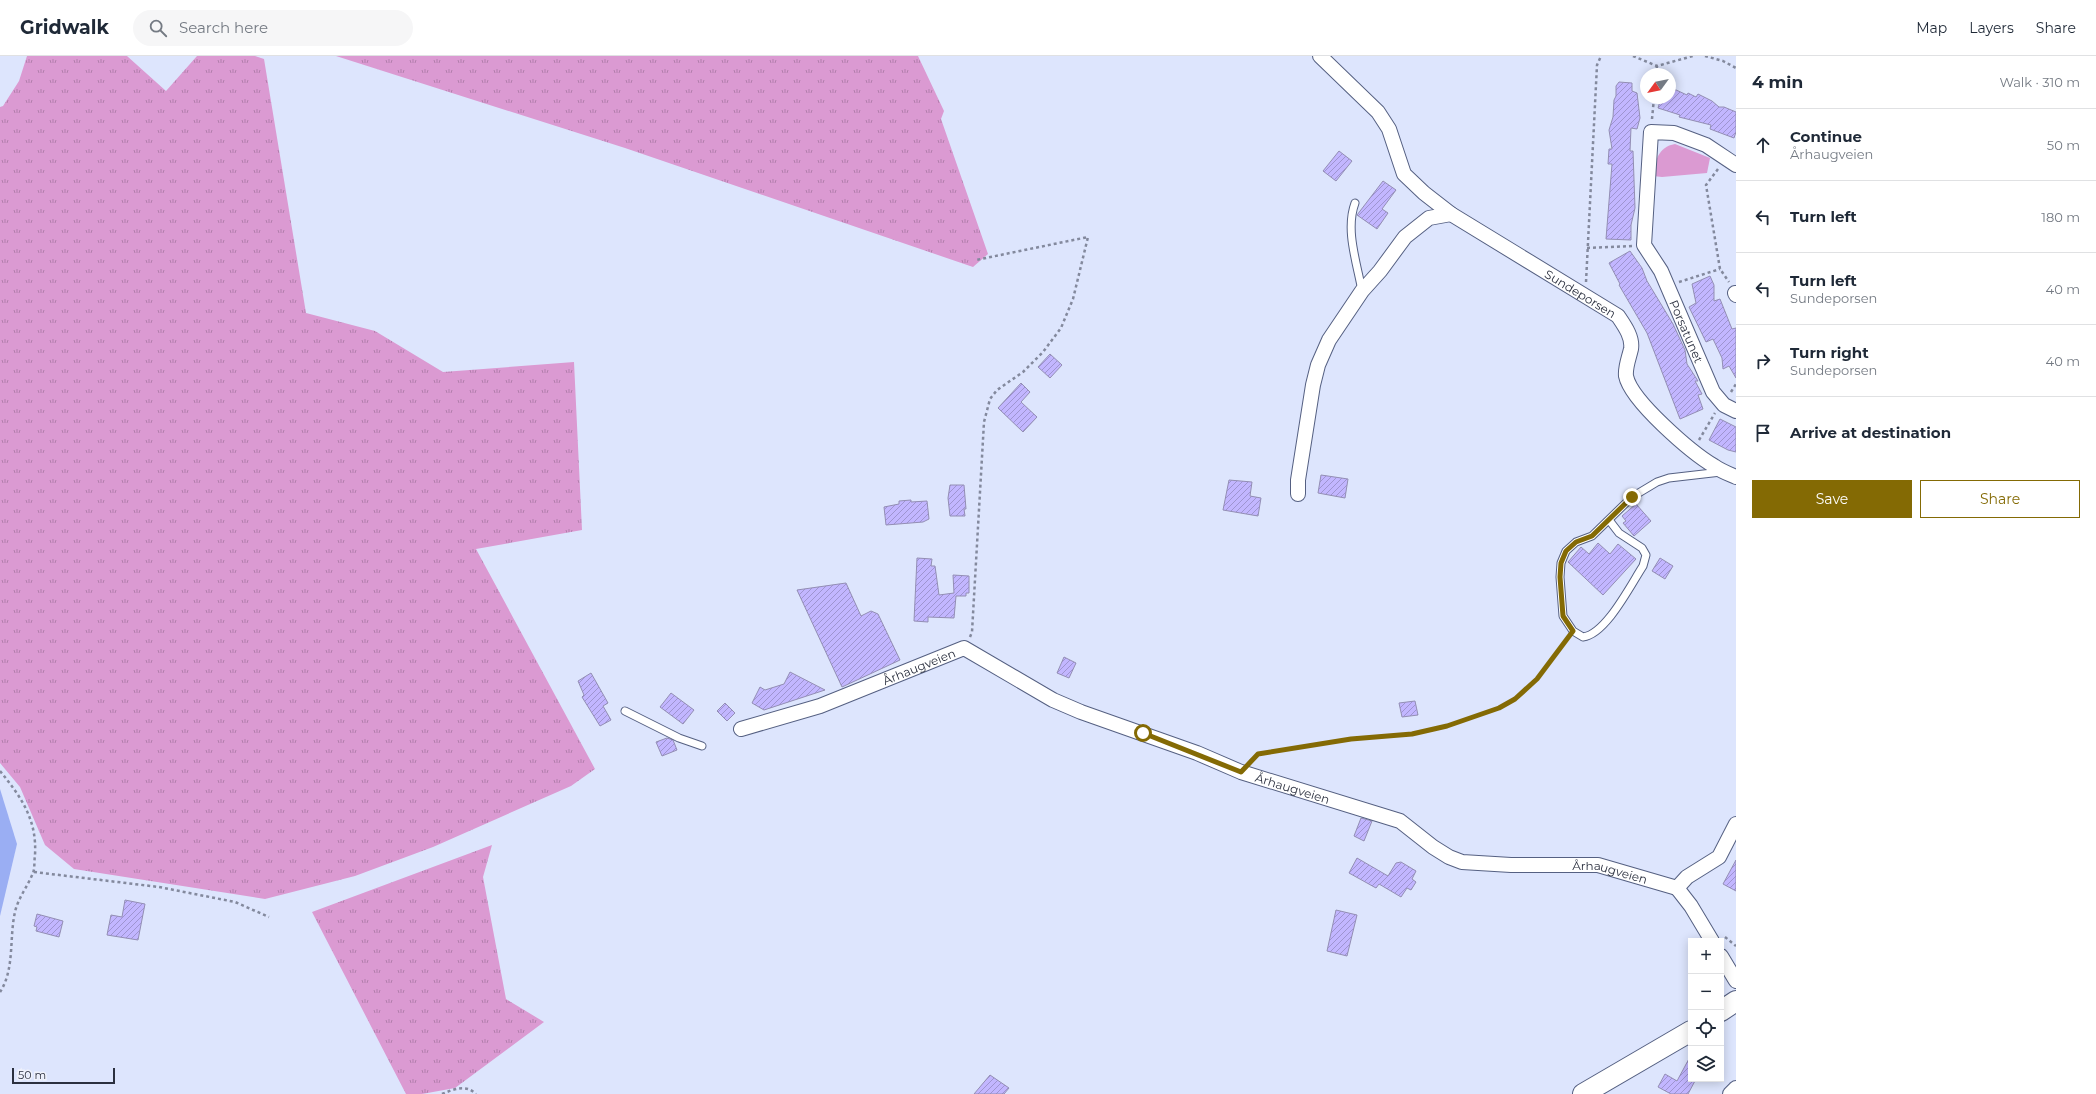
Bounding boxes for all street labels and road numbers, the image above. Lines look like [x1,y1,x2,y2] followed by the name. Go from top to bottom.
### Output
[1542,266,1619,321] street label: Sundeporsen
[1667,297,1707,365] street label: Porsatunet
[880,645,958,687] street label: Århaugveien
[1254,769,1332,806] street label: Århaugveien
[1572,858,1649,887] street label: Århaugveien

